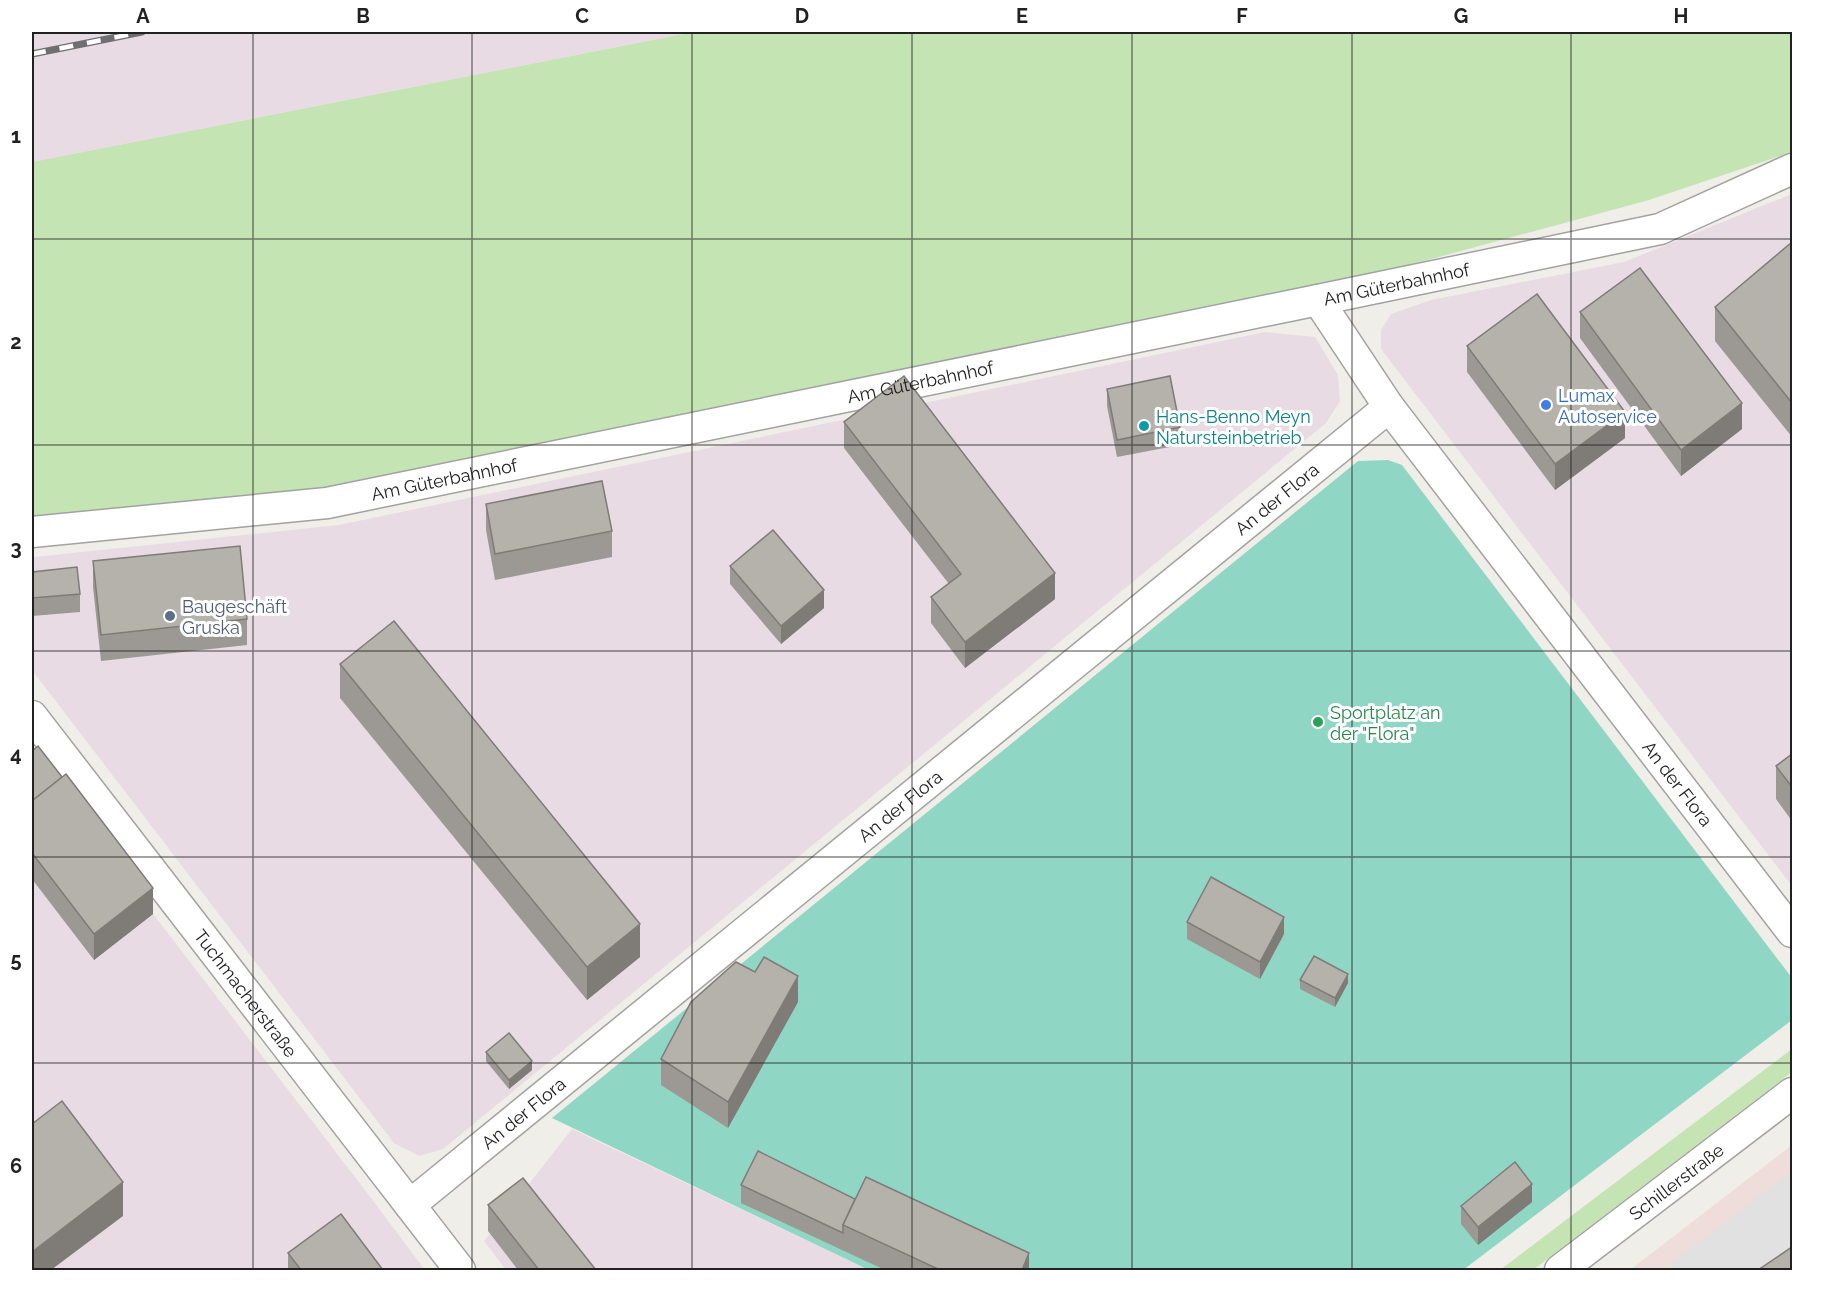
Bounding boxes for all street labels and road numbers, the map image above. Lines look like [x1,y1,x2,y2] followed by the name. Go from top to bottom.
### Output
[1321,258,1472,309] street label: Am Güterbahnhof
[845,356,996,407] street label: Am Güterbahnhof
[369,454,520,504] street label: Am Güterbahnhof
[1230,458,1323,539] street label: An der Flora
[1639,737,1717,830] street label: An der Flora
[854,765,946,846] street label: An der Flora
[190,925,302,1061] street label: Tuchmacherstraße
[477,1072,569,1153] street label: An der Flora
[1625,1138,1728,1224] street label: Schillerstraße

